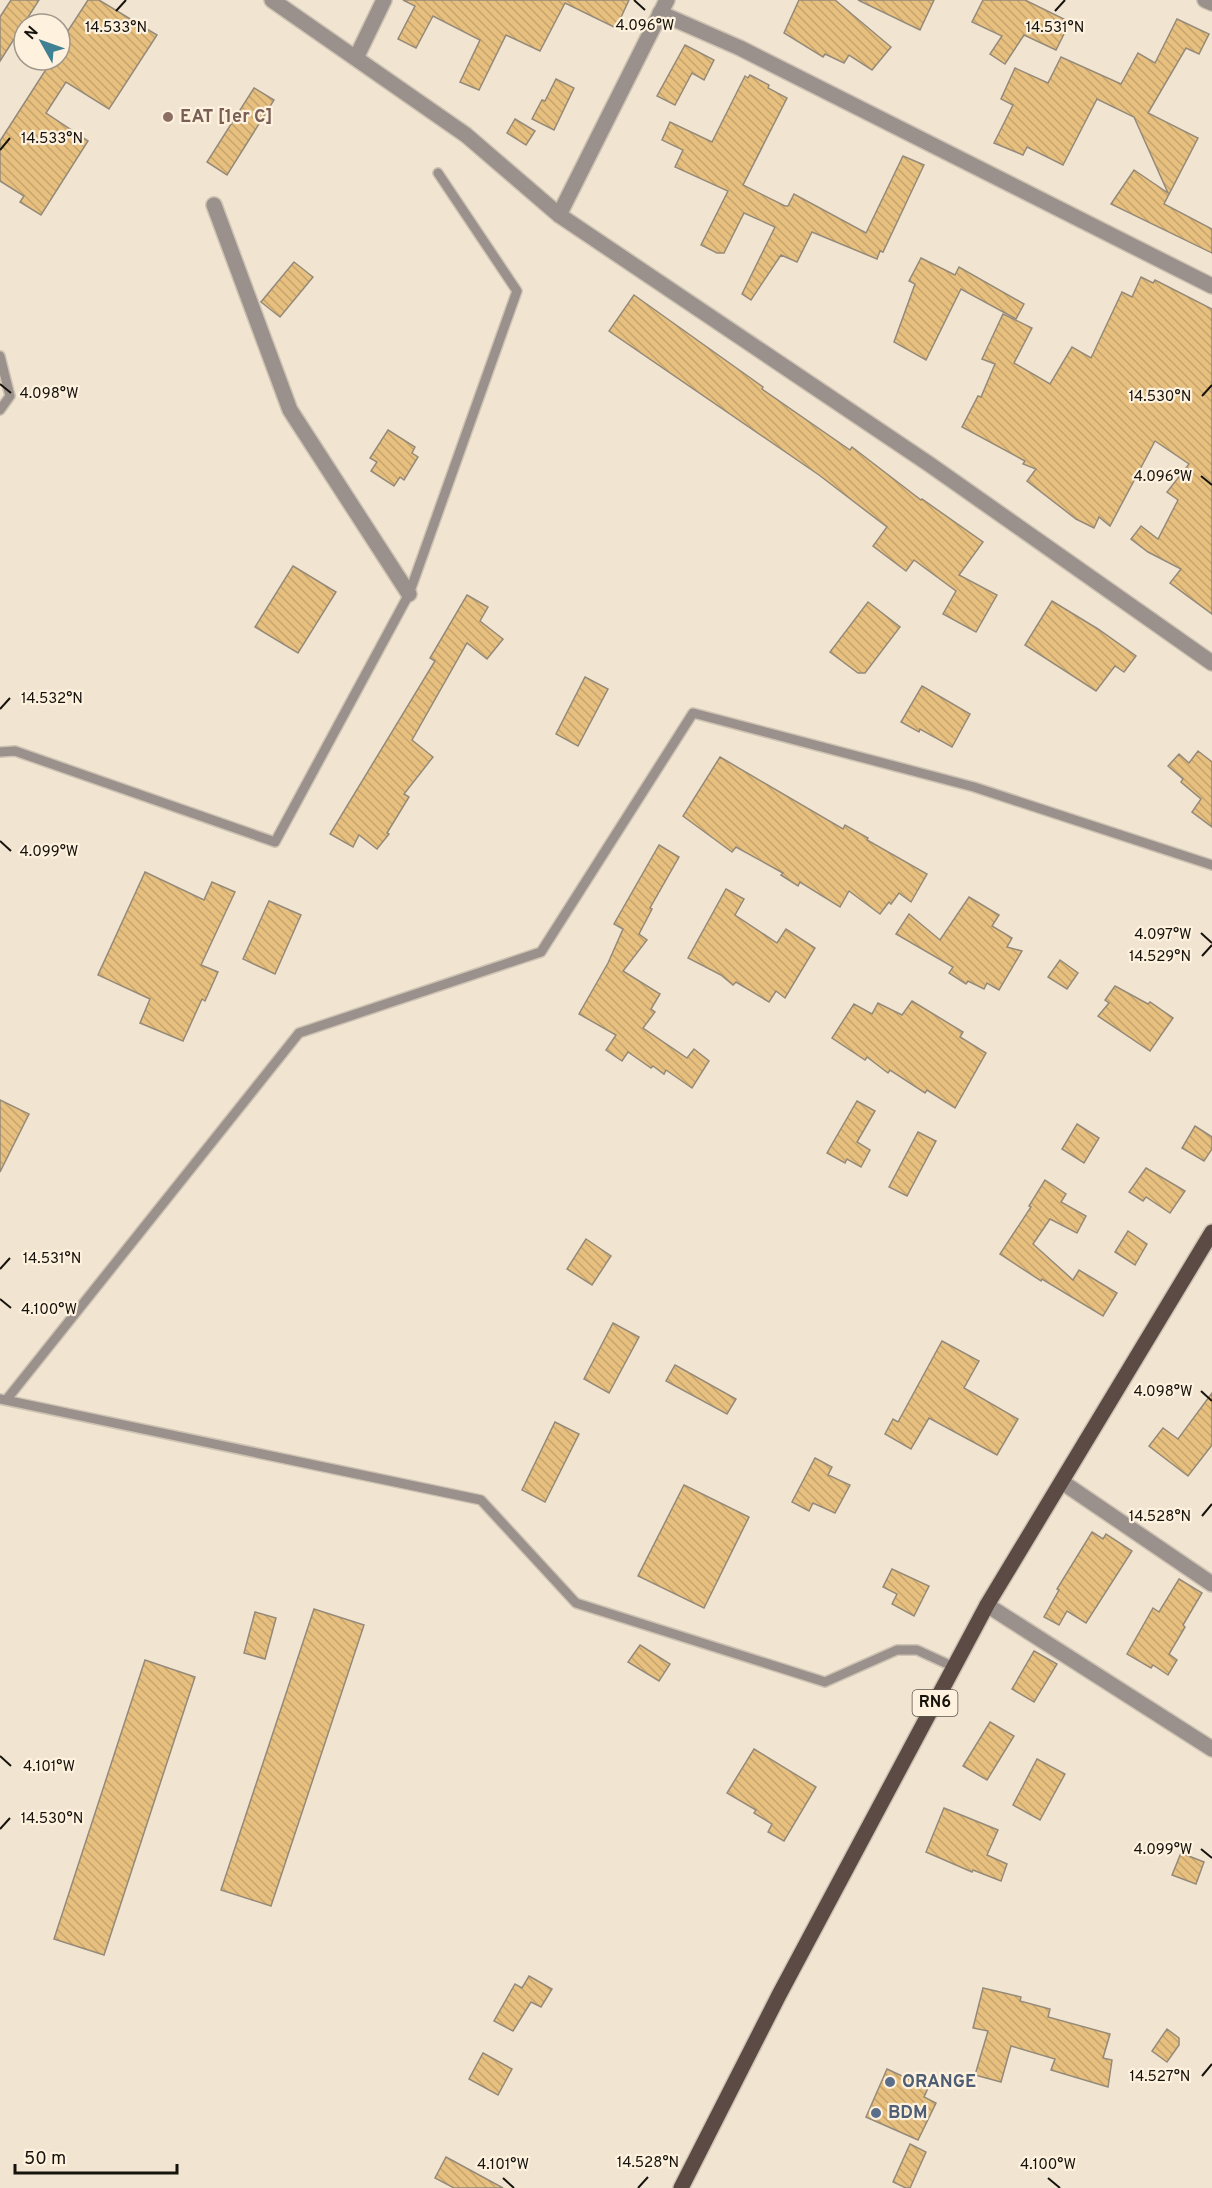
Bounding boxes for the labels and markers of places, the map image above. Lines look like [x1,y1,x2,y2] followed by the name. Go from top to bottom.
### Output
[180,106,273,129] place label: EAT [1er C]
[161,110,175,124] marker: EAT [1er C]
[902,2071,976,2094] place label: ORANGE
[883,2075,897,2089] marker: ORANGE
[888,2102,928,2125] place label: BDM
[869,2106,883,2120] marker: BDM

